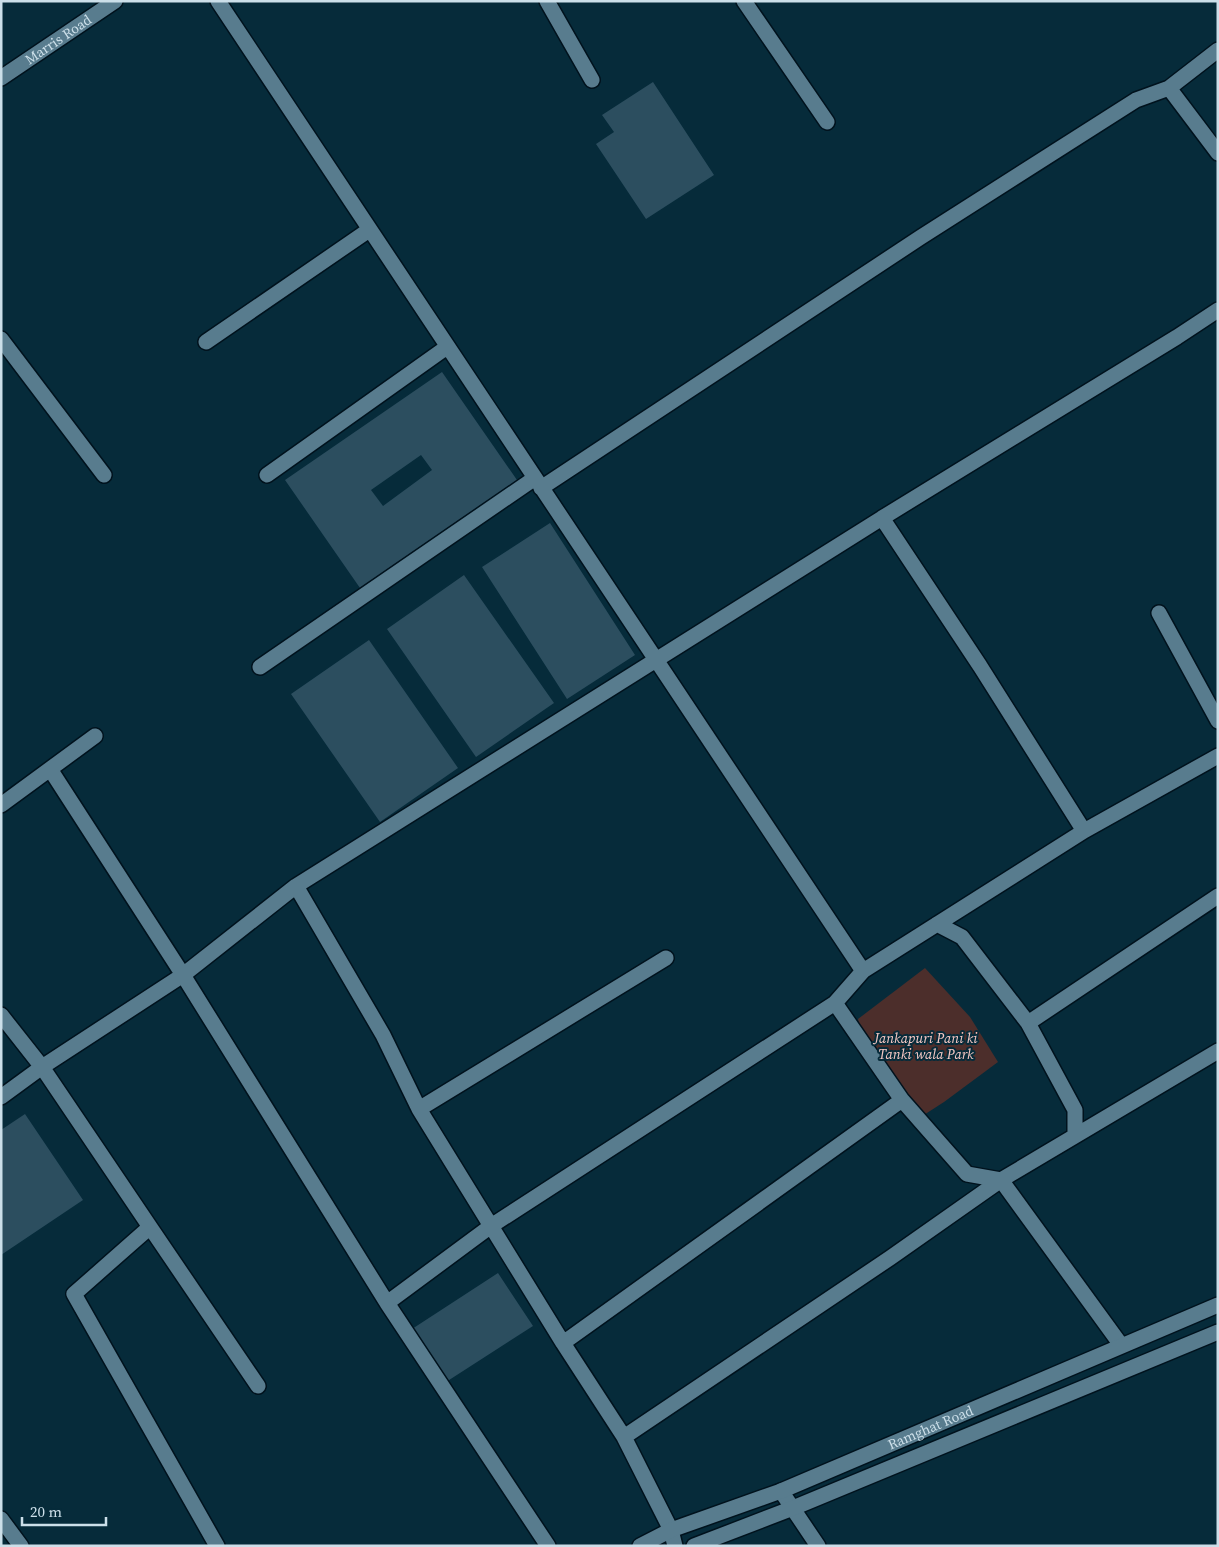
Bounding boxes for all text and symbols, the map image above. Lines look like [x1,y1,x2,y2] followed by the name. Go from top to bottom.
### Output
[21,10,96,69] street label: Marris Road
[872,1028,978,1064] park label: Jankapuri Pani ki Tanki wala Park
[885,1400,976,1454] street label: Ramghat Road
[22,1494,106,1526] scale bar
[30,1501,62,1522] text: 20 m

